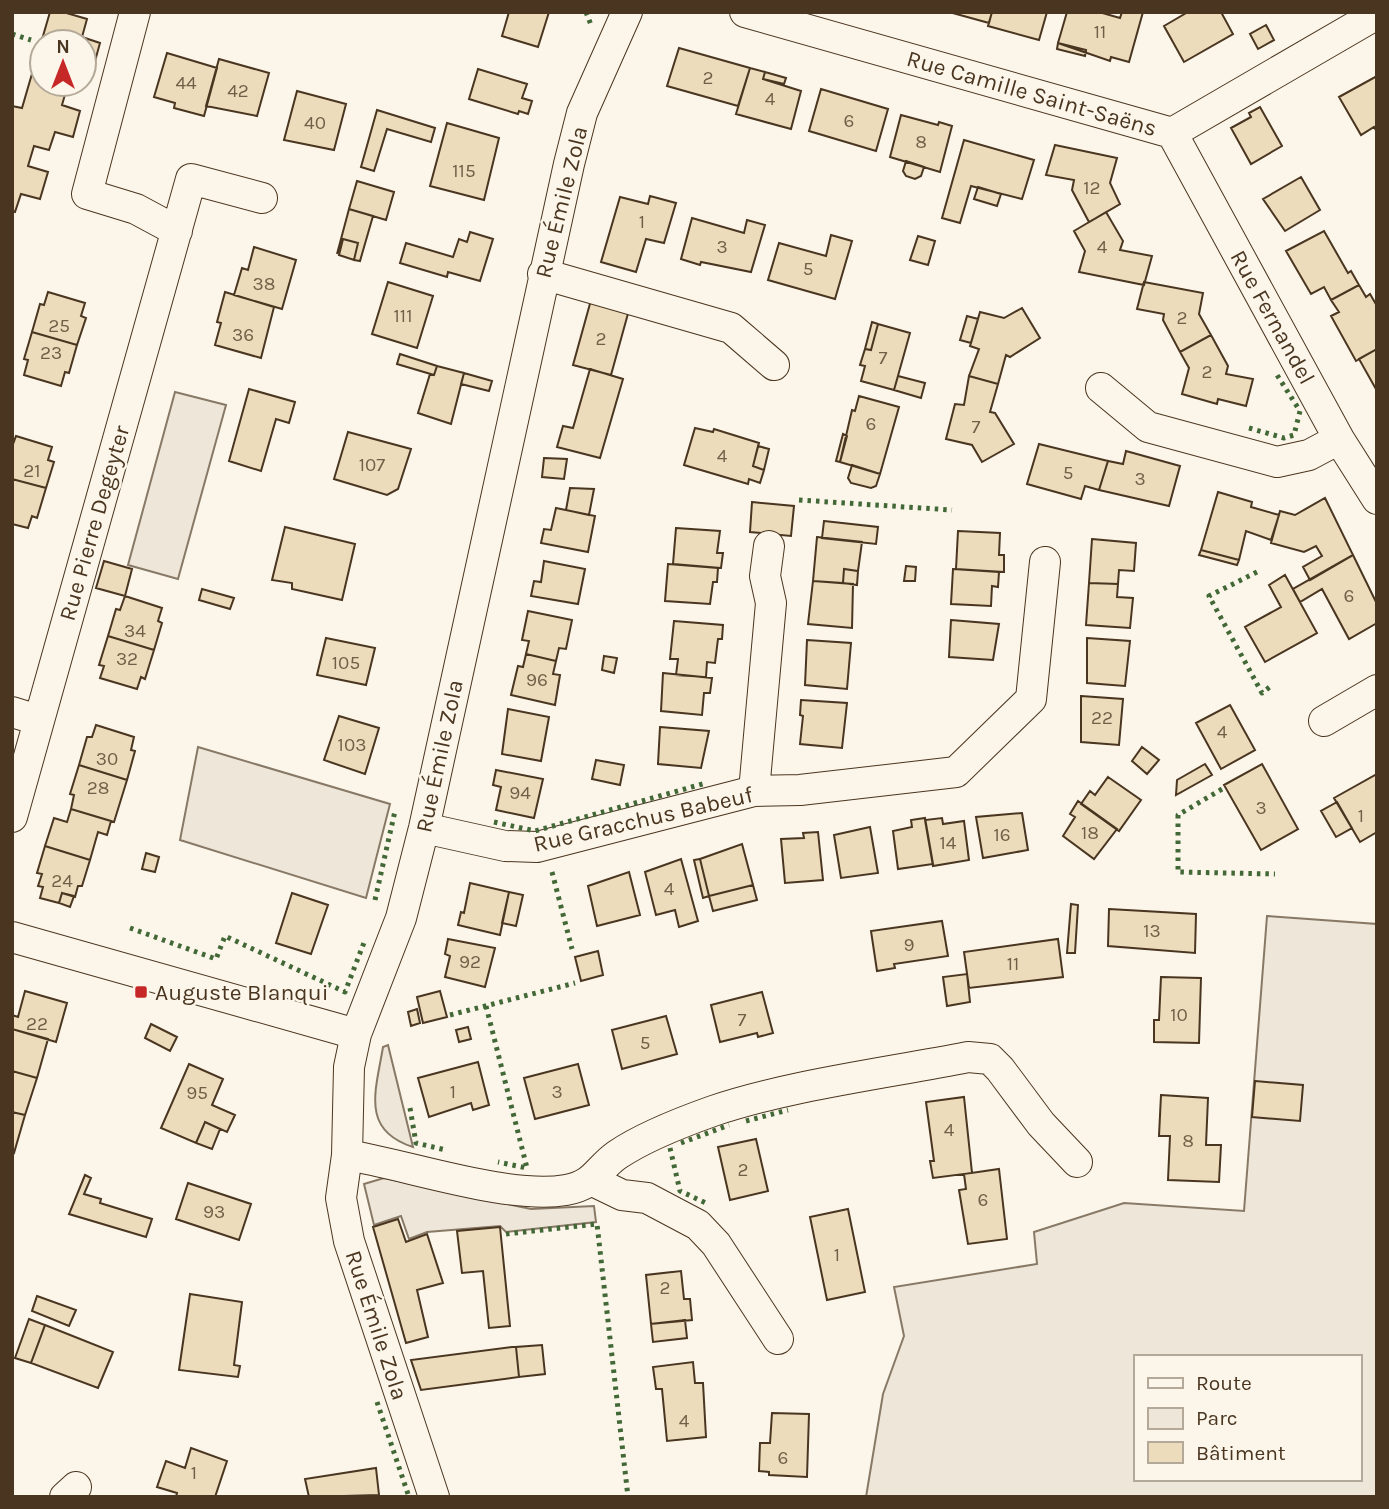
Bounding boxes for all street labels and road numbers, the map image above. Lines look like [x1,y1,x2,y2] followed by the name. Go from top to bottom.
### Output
[904,45,1160,142] street label: Rue Camille Saint-Saëns
[530,123,593,281] street label: Rue Émile Zola
[1225,245,1321,389] street label: Rue Fernandel
[54,422,135,624] street label: Rue Pierre Degeyter
[410,677,469,835] street label: Rue Émile Zola
[531,781,756,858] street label: Rue Gracchus Babeuf
[340,1247,413,1403] street label: Rue Émile Zola

